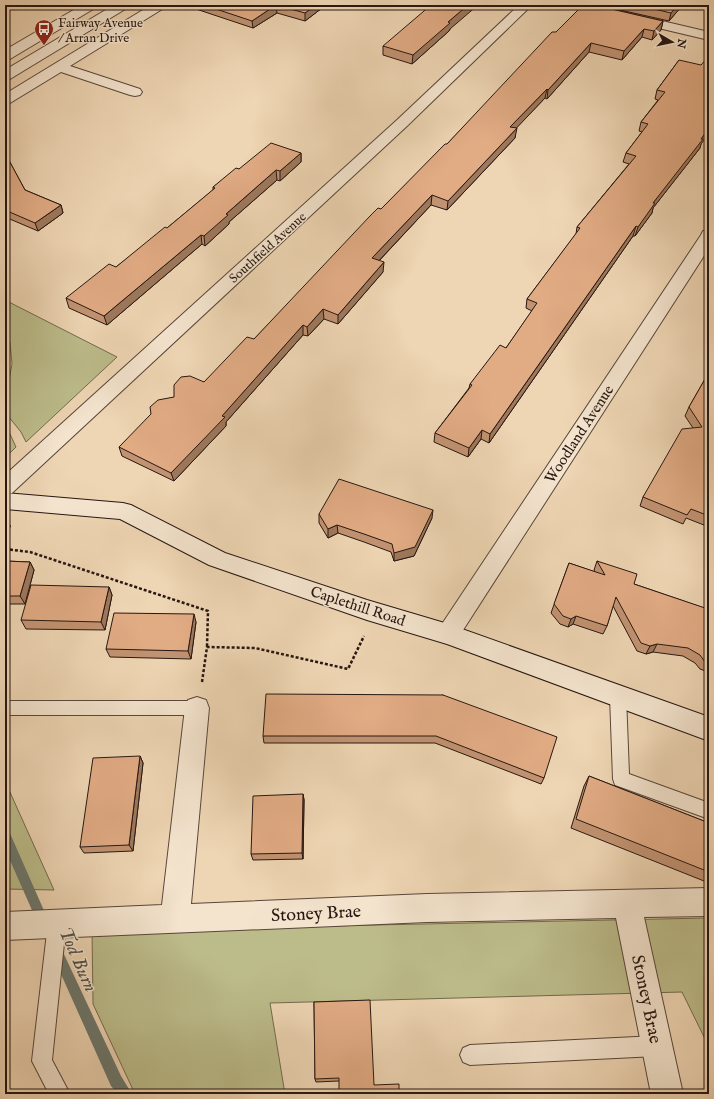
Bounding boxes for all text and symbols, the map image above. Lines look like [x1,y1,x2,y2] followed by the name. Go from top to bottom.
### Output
[58,15,143,47] place label: Fairway Avenue / Arran Drive
[33,18,55,46] bus stop icon: Fairway Avenue / Arran Drive
[652,22,692,62] north arrow
[673,37,689,50] text: N
[226,209,310,287] street label: Southfield Avenue
[541,381,618,487] street label: Woodland Avenue
[308,582,409,631] street label: Caplethill Road
[270,901,362,928] street label: Stoney Brae
[52,924,102,996] water label: Tod Burn
[625,953,666,1046] street label: Stoney Brae

